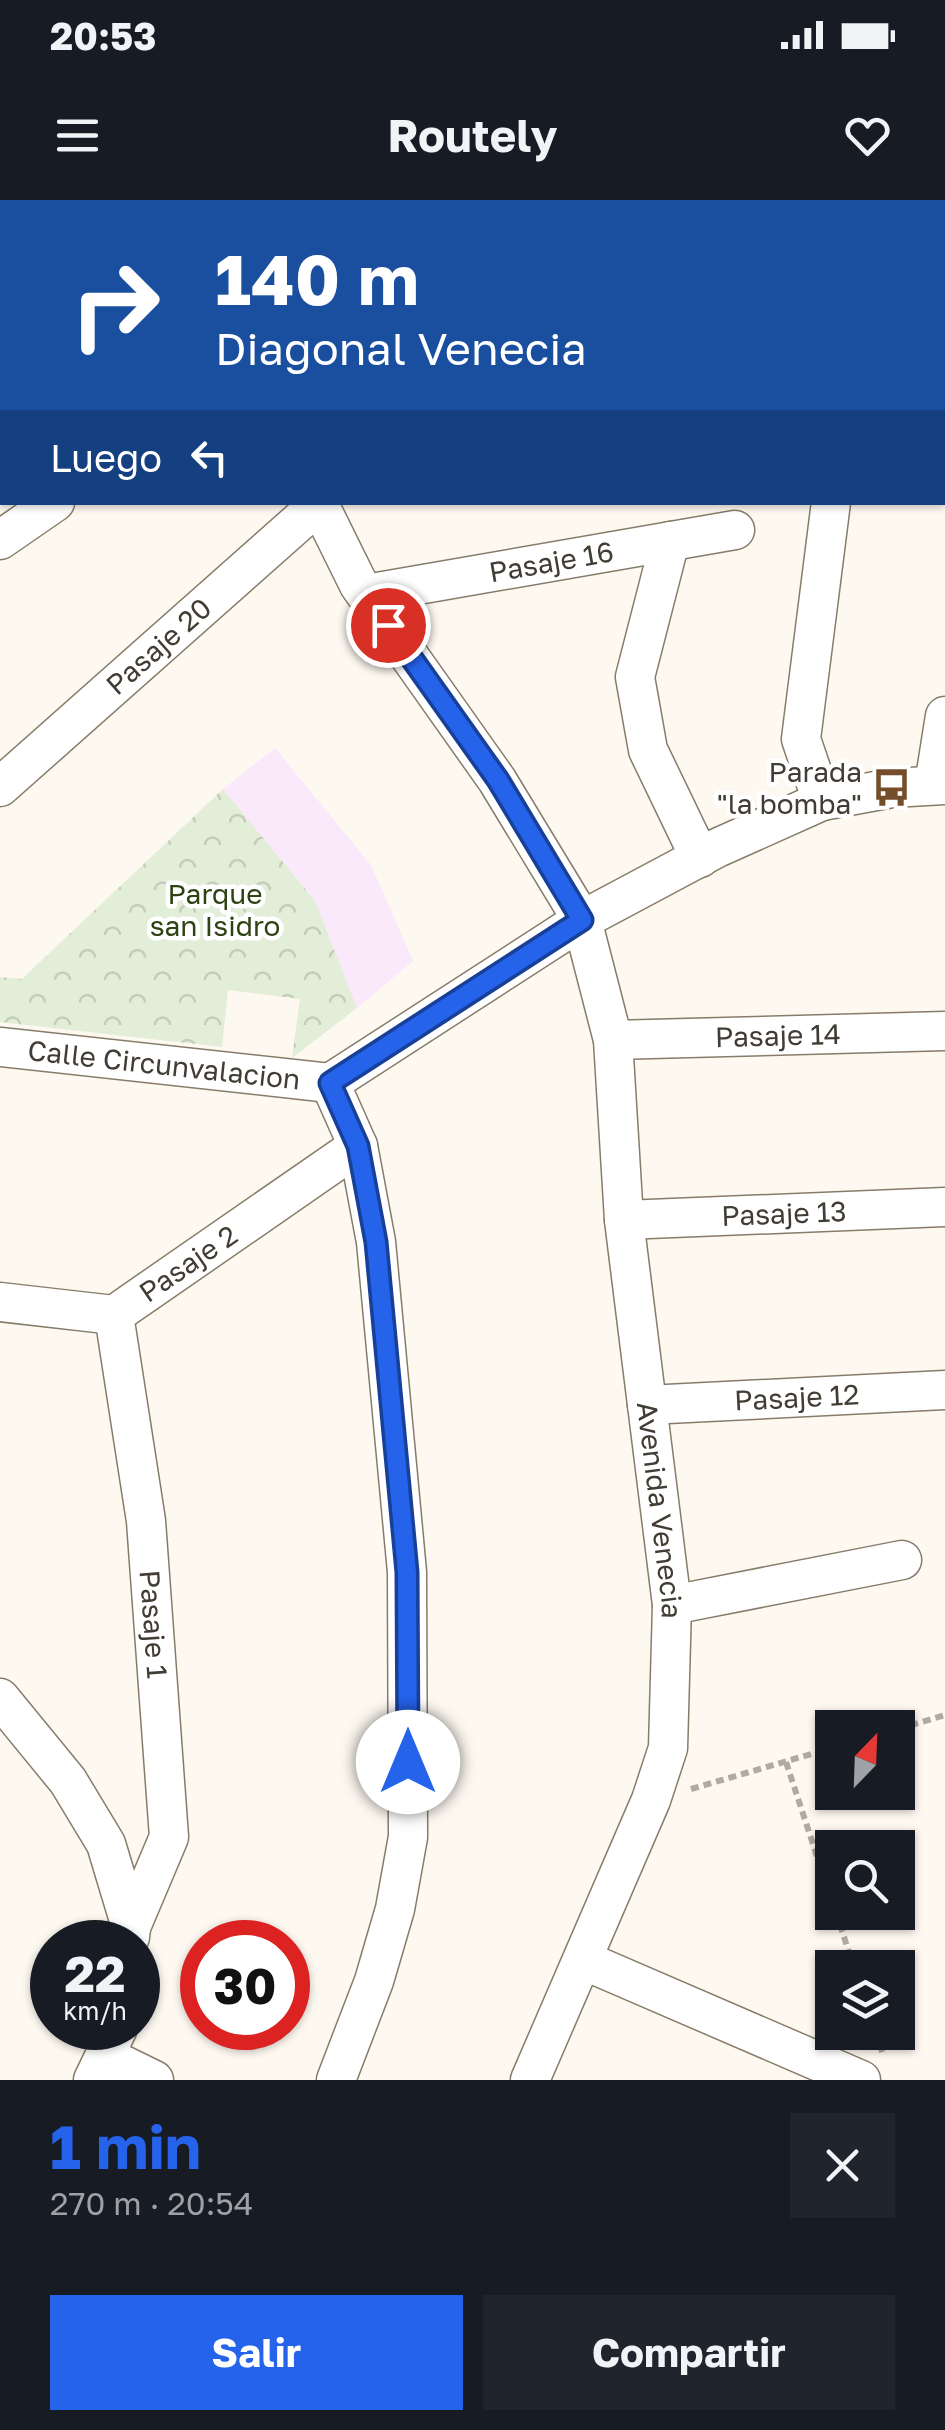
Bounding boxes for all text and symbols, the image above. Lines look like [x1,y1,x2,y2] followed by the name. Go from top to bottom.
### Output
[50,13,156,58] text: 20:53
[50,108,105,163] icon: menu
[387,108,558,162] text: Routely
[840,108,895,163] icon: heart
[215,236,419,320] text: 140 m
[50,240,180,370] icon: right
[215,321,587,375] text: Diagonal Venecia
[182,430,237,485] icon: left
[50,435,162,480] text: Luego
[486,534,616,588] street label: Pasaje 16
[346,583,431,668] pin
[99,591,217,701] street label: Pasaje 20
[361,598,416,653] icon: arrive
[717,755,862,820] place label: Parada "la bomba"
[871,767,913,809] bus stop icon: Parada "la bomba"
[150,877,280,942] park label: Parque san Isidro
[714,1017,841,1053] street label: Pasaje 14
[26,1033,302,1096] street label: Calle Circunvalacion
[721,1194,847,1232] street label: Pasaje 13
[133,1218,243,1309] street label: Pasaje 2
[733,1377,860,1417] street label: Pasaje 12
[631,1400,689,1619] street label: Avenida Venecia
[134,1569,174,1680] street label: Pasaje 1
[356,1710,460,1814] position arrow
[815,1710,915,1810] north arrow
[815,1710,915,2050] map controls
[815,1830,915,1930] button: search
[180,1920,310,2050] speed limit sign: 30
[64,1943,125,2003] text: 22
[815,1950,915,2050] button: layers
[63,1995,127,2026] text: km/h
[50,2110,201,2182] text: 1 min
[790,2113,895,2218] button: close
[50,2184,253,2222] text: 270 m · 20:54
[50,2295,463,2410] button: Salir
[483,2295,895,2410] button: Compartir

